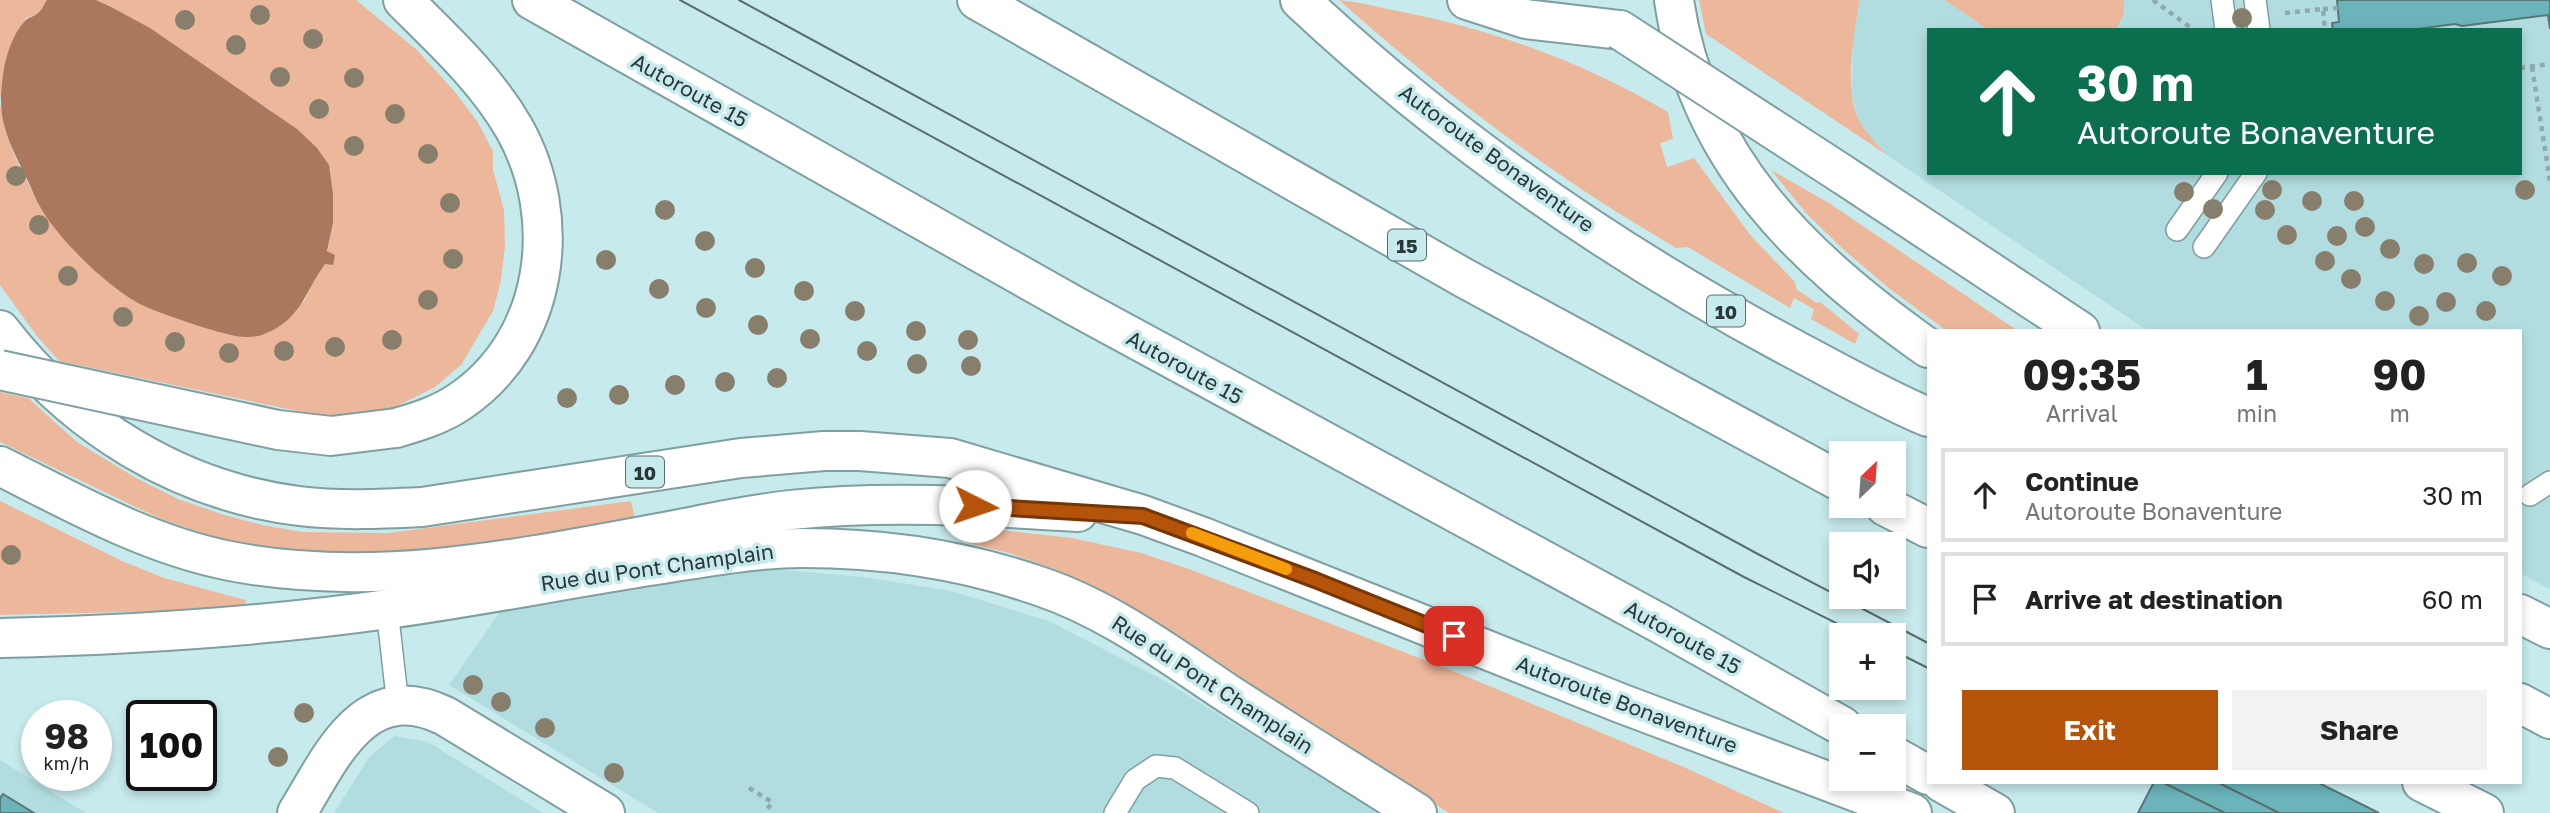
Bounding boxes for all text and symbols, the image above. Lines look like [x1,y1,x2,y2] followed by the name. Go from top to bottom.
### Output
[627,47,753,133] street label: Autoroute 15
[2077,53,2194,112] text: 30 m
[1962,56,2053,147] icon: ahead
[1394,78,1600,238] street label: Autoroute Bonaventure
[2077,113,2435,151] text: Autoroute Bonaventure
[1388,230,1426,260] road number: 15
[1707,296,1745,326] road number: 10
[1122,324,1248,410] street label: Autoroute 15
[2022,349,2141,399] text: 09:35
[2246,349,2268,399] text: 1
[2373,349,2427,399] text: 90
[2046,399,2118,427] text: Arrival
[2237,399,2277,427] text: min
[2389,399,2410,427] text: m
[1829,441,1906,518] north arrow
[1829,441,1906,791] map controls
[626,457,664,488] road number: 10
[2025,466,2139,497] text: Continue
[938,469,1012,543] position arrow
[1966,476,2004,514] icon: ahead
[2422,480,2483,511] text: 30 m
[2025,497,2282,525] text: Autoroute Bonaventure
[1829,532,1906,609] button: sound
[539,538,775,596] street label: Rue du Pont Champlain
[1966,580,2004,618] icon: arrive
[2025,584,2283,615] text: Arrive at destination
[2422,584,2483,615] text: 60 m
[1620,594,1746,680] street label: Autoroute 15
[1424,606,1484,666] pin
[1107,609,1319,759] street label: Rue du Pont Champlain
[1435,617,1473,655] icon: arrive
[1829,623,1906,700] button: +
[1513,650,1741,758] street label: Autoroute Bonaventure
[1962,690,2218,770] button: Exit
[2232,690,2487,770] button: Share
[126,700,217,791] speed limit sign: 100
[1829,714,1906,791] button: −
[44,715,89,757] text: 98
[44,752,89,774] text: km/h

